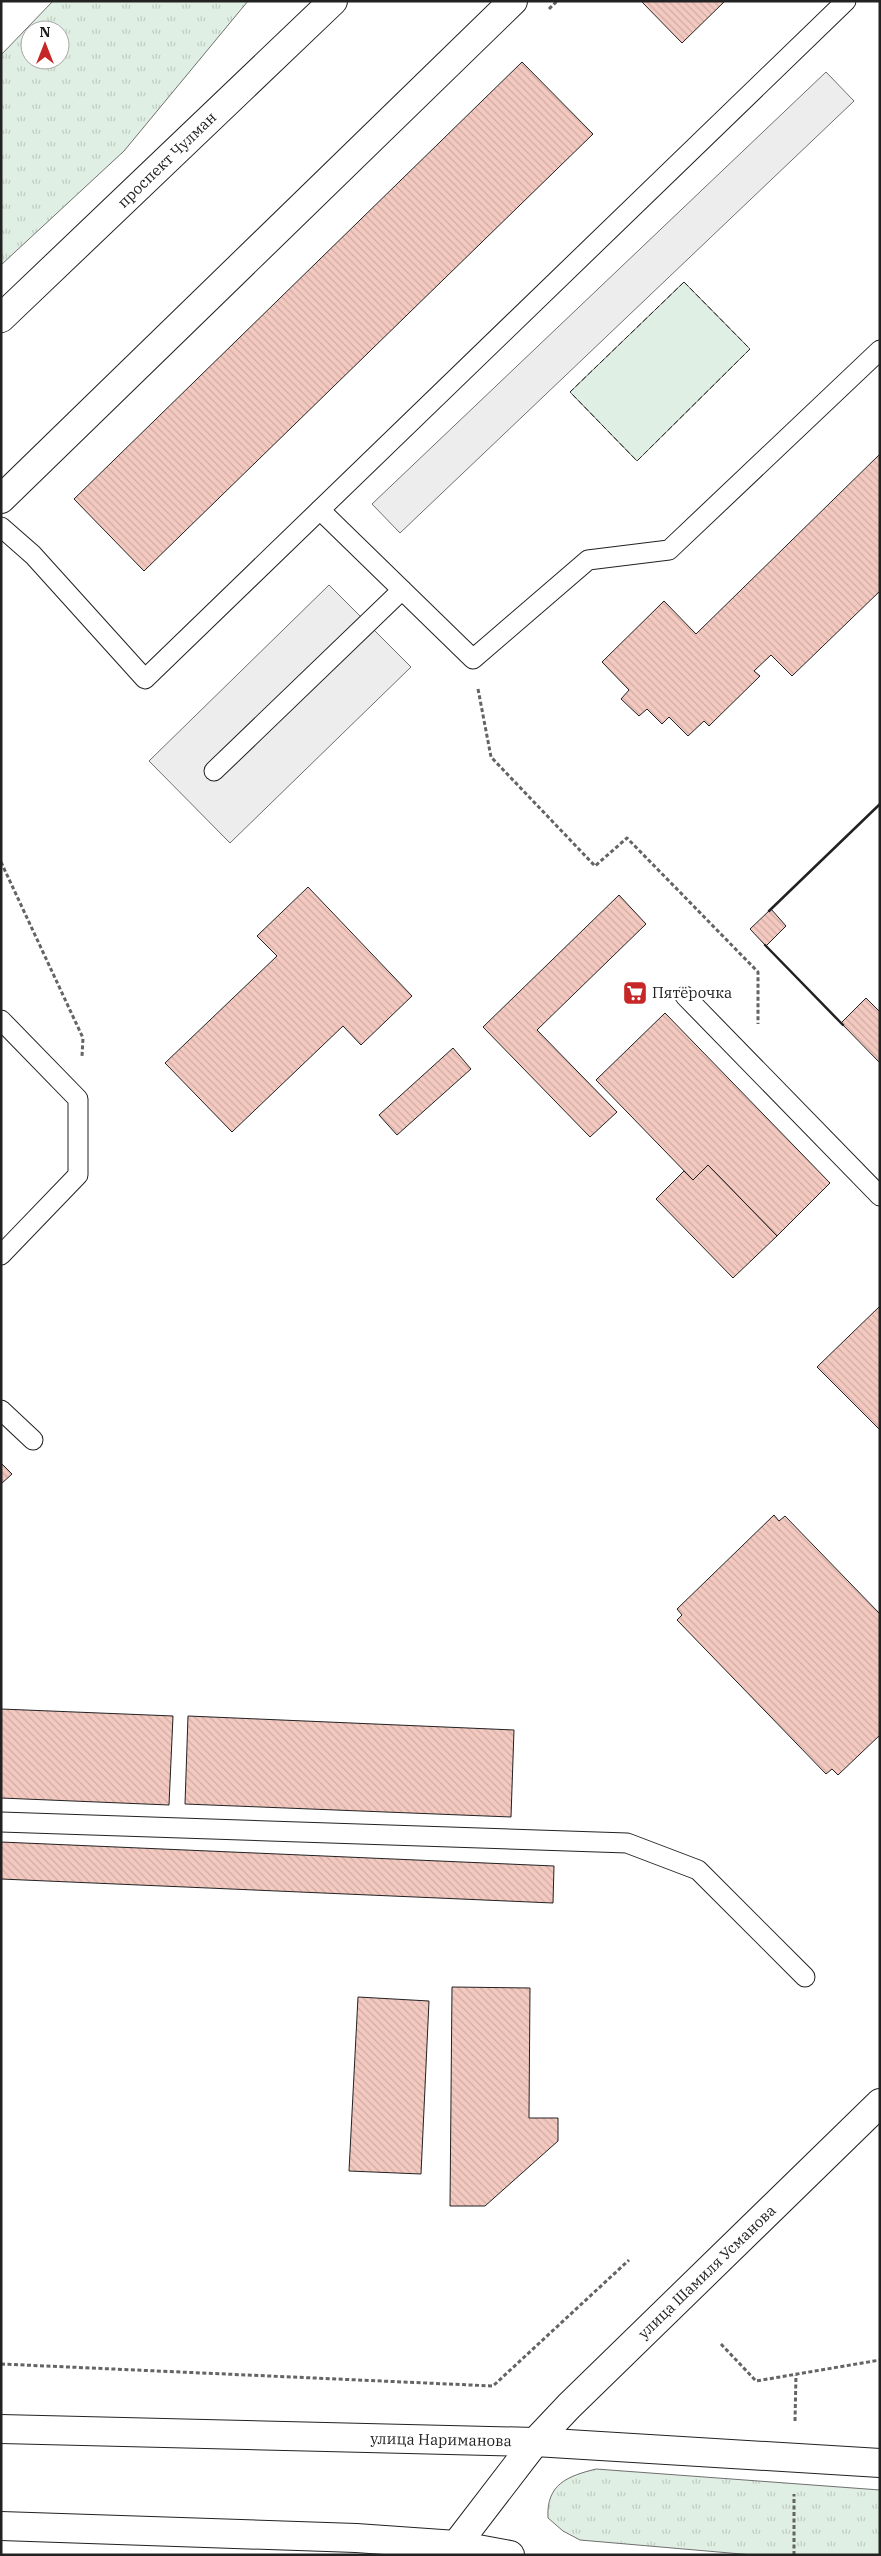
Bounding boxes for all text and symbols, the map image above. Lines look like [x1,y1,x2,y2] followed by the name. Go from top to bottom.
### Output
[20,20,70,70] north arrow
[39,23,51,41] text: N
[113,108,220,212] street label: проспект Чулман
[622,980,648,1006] supermarket icon: Пятёрочка
[652,983,732,1002] place label: Пятёрочка
[634,2201,780,2343] street label: улица Шамиля Усманова
[370,2429,512,2450] street label: улица Нариманова

